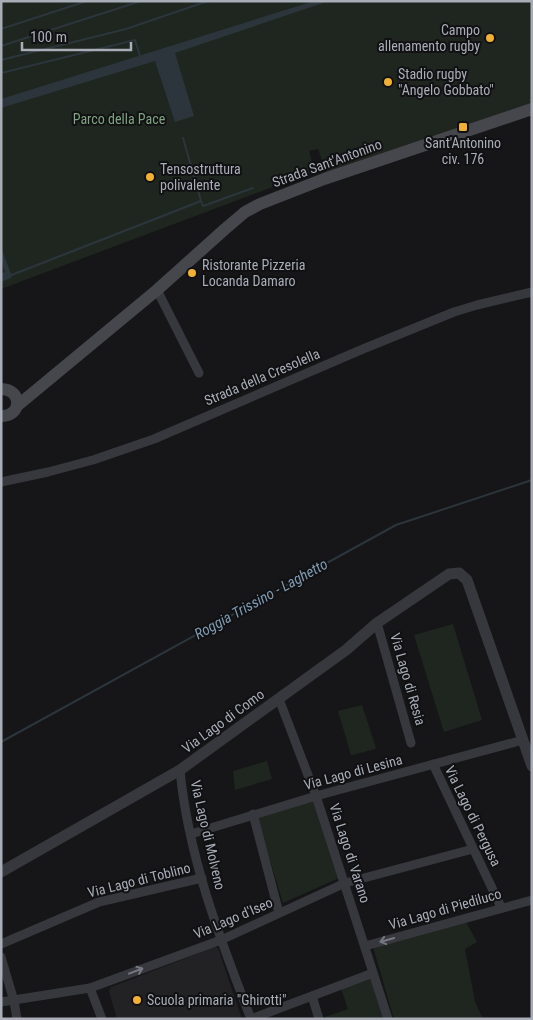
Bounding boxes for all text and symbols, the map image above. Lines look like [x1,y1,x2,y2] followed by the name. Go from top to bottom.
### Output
[22,20,131,52] scale bar
[378,22,480,54] place label: Campo allenamento rugby
[30,28,67,46] text: 100 m
[484,32,496,44] marker: Campo allenamento rugby
[398,66,494,98] place label: Stadio rugby "Angelo Gobbato"
[382,76,394,88] marker: Stadio rugby "Angelo Gobbato"
[73,111,166,127] park label: Parco della Pace
[457,121,469,133] marker: Sant'Antonino civ. 176
[425,135,501,167] place label: Sant'Antonino civ. 176
[270,136,384,190] street label: Strada Sant'Antonino
[160,161,241,193] place label: Tensostruttura polivalente
[144,171,156,183] marker: Tensostruttura polivalente
[202,257,305,289] place label: Ristorante Pizzeria Locanda Damaro
[186,267,198,279] marker: Ristorante Pizzeria Locanda Damaro
[202,345,322,409] street label: Strada della Cresolella
[191,555,331,643] water label: Roggia Trissino - Laghetto
[387,631,429,727] street label: Via Lago di Resia
[179,686,267,756] street label: Via Lago di Como
[302,751,404,793] street label: Via Lago di Lesina
[442,763,504,869] street label: Via Lago di Pergusa
[188,779,228,891] street label: Via Lago di Molveno
[326,801,374,905] street label: Via Lago di Varano
[86,859,192,901] street label: Via Lago di Toblino
[387,885,503,933] street label: Via Lago di Piediluco
[191,894,275,942] street label: Via Lago d'Iseo
[380,936,396,945] one-way arrow
[128,966,143,975] one-way arrow
[147,992,287,1008] place label: Scuola primaria "Ghirotti"
[131,994,143,1006] marker: Scuola primaria "Ghirotti"

